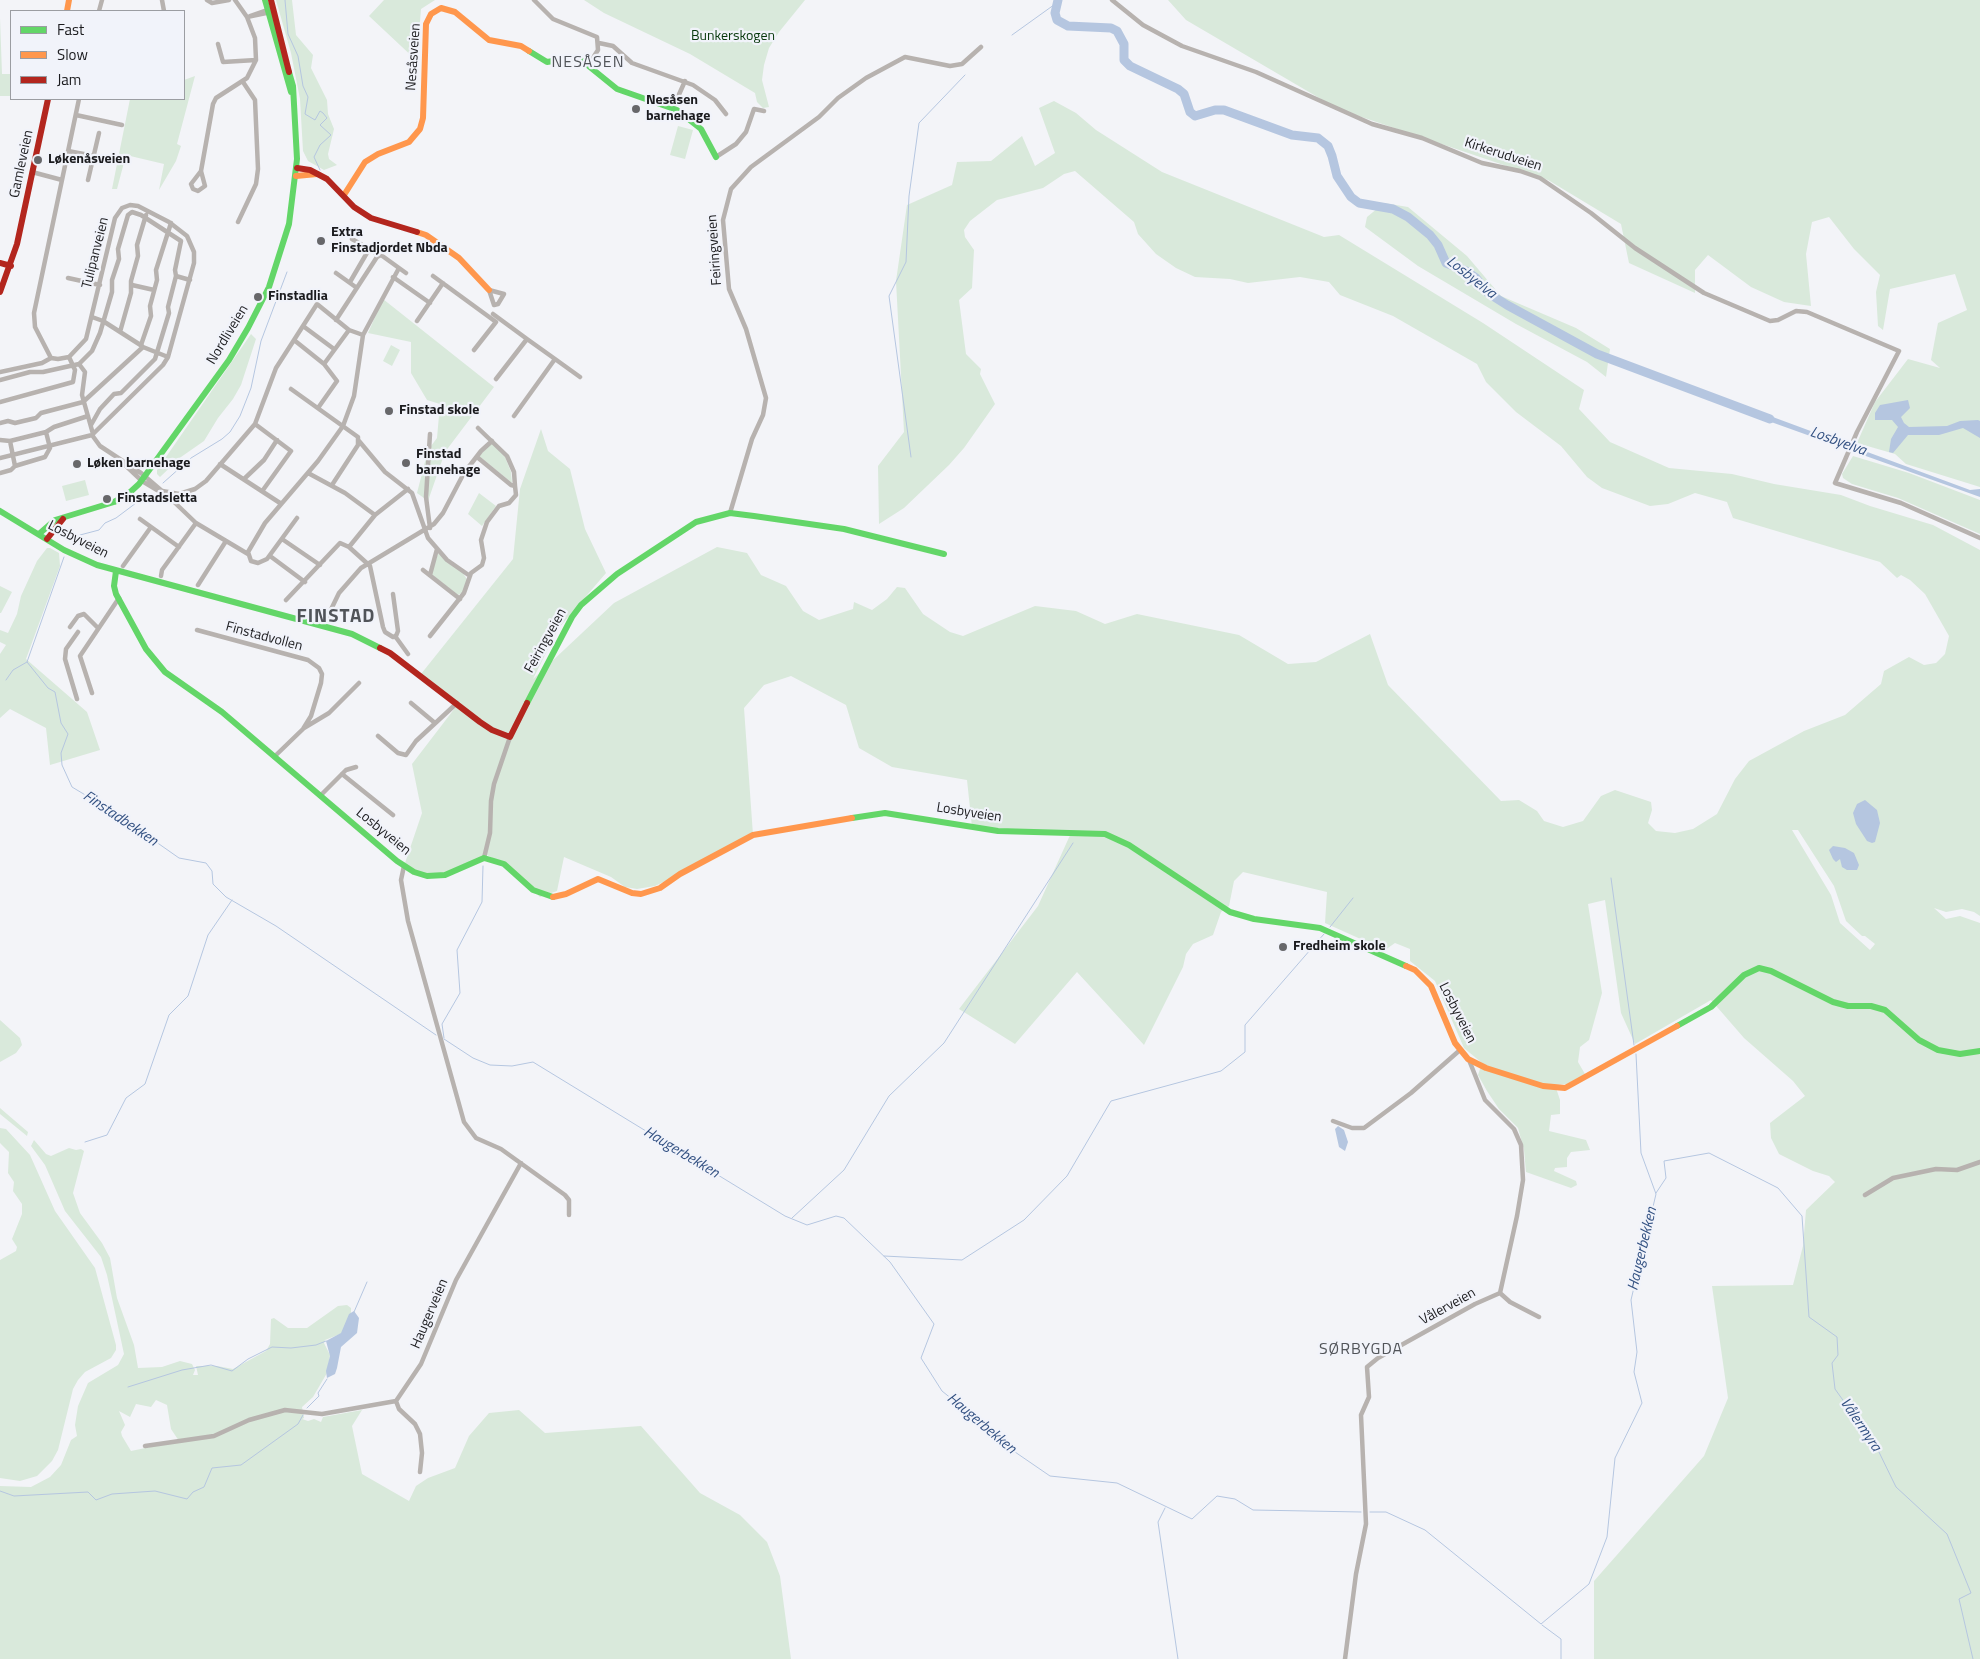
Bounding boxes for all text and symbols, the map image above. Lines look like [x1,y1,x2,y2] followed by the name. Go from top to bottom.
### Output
[10,10,185,100] legend
[57,18,84,41] text: Fast
[403,23,425,91] street label: Nesåsveien
[691,29,775,45] park label: Bunkerskogen
[57,43,88,66] text: Slow
[551,53,625,73] district label: NESÅSEN
[57,68,81,91] text: Jam
[646,93,710,125] place label: Nesåsen barnehage
[630,103,642,115] marker: Nesåsen barnehage
[7,129,37,199] street label: Gamleveien
[1462,135,1544,175] street label: Kirkerudveien
[48,152,130,168] place label: Løkenåsveien
[32,154,44,166] marker: Løkenåsveien
[704,214,726,286] street label: Feiringveien
[79,216,113,290] street label: Tulipanveien
[331,225,448,258] place label: Extra Finstadjordet Nbda
[315,235,327,247] marker: Extra Finstadjordet Nbda
[1442,253,1500,303] water label: Losbyelva
[268,289,328,305] place label: Finstadlia
[252,291,264,303] marker: Finstadlia
[204,302,252,368] street label: Nordliveien
[399,403,479,419] place label: Finstad skole
[383,405,395,417] marker: Finstad skole
[1807,424,1869,460] water label: Losbyelva
[416,447,480,480] place label: Finstad barnehage
[87,456,190,472] place label: Løken barnehage
[400,457,412,469] marker: Finstad barnehage
[71,458,83,470] marker: Løken barnehage
[117,491,197,507] place label: Finstadsletta
[101,493,113,505] marker: Finstadsletta
[45,518,111,562] street label: Losbyveien
[296,606,376,628] district label: FINSTAD
[521,606,571,676] street label: Feiringveien
[224,619,304,655] street label: Finstadvollen
[79,788,161,850] water label: Finstadbekken
[935,800,1003,826] street label: Losbyveien
[352,805,414,859] street label: Losbyveien
[1293,939,1386,955] place label: Fredheim skole
[1277,941,1289,953] marker: Fredheim skole
[1435,980,1479,1046] street label: Losbyveien
[640,1123,722,1183] water label: Haugerbekken
[1625,1206,1661,1292] water label: Haugerbekken
[408,1277,452,1351] street label: Haugerveien
[1417,1285,1479,1329] street label: Vålerveien
[1318,1340,1404,1360] district label: SØRBYGDA
[943,1390,1019,1458] water label: Haugerbekken
[1836,1395,1884,1455] water label: Vålermyra

